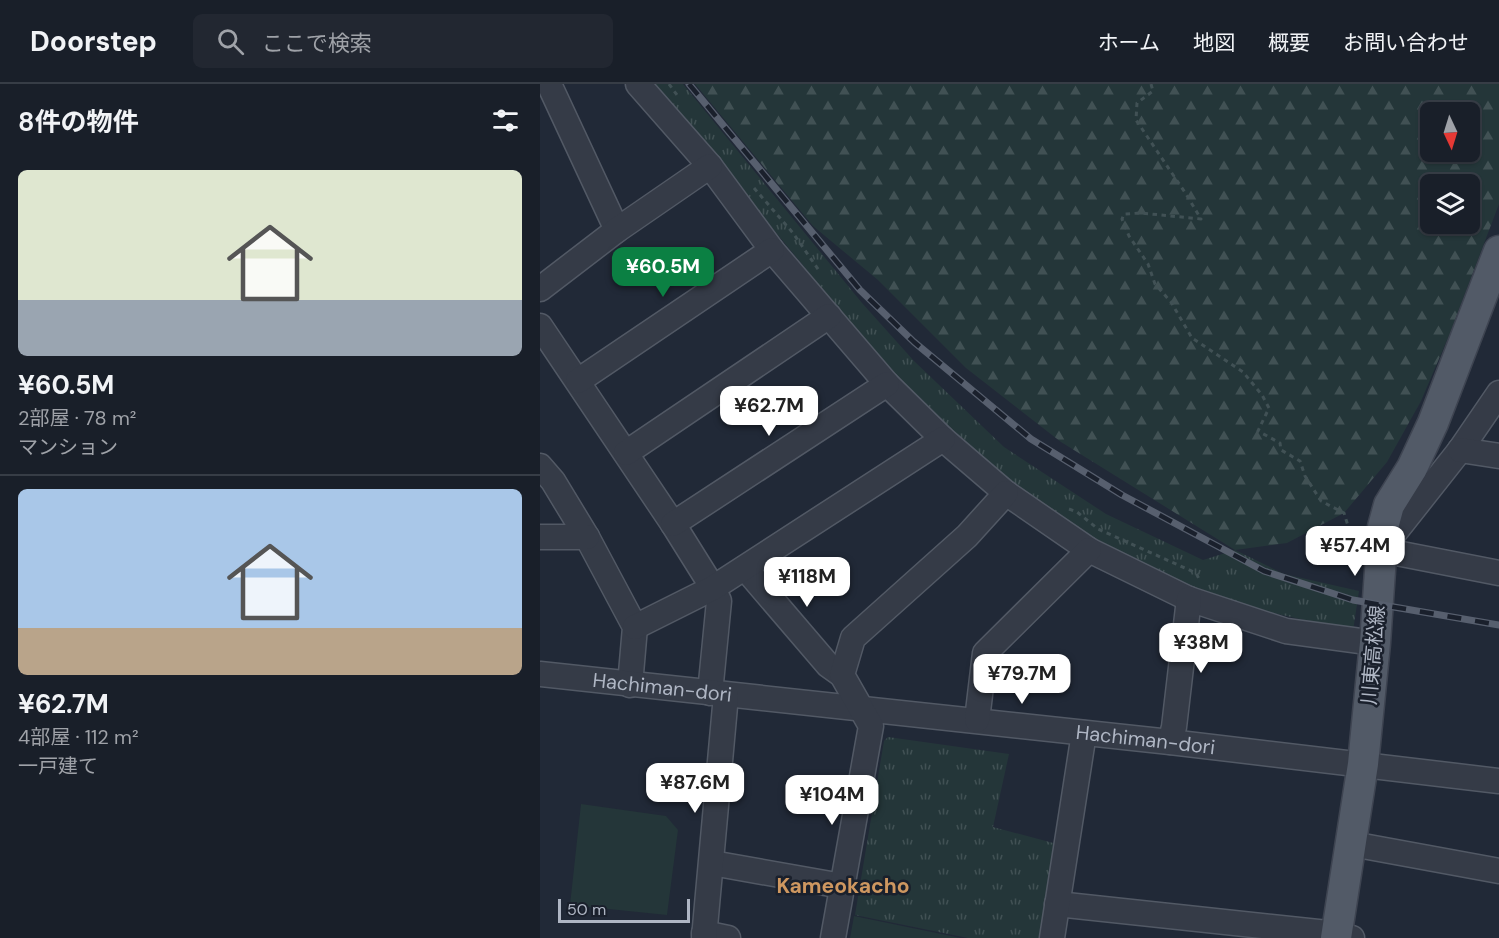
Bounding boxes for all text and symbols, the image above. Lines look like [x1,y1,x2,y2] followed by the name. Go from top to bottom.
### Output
[193,14,613,68] search box
[30,23,157,60] text: Doorstep
[214,25,247,58] icon: search
[262,29,372,58] text: ここで検索
[1098,29,1160,57] text: ホーム
[1193,29,1235,57] text: 地図
[1268,29,1310,57] text: 概要
[1343,29,1469,57] text: お問い合わせ
[1420,102,1480,162] north arrow
[1420,102,1480,234] map controls
[489,104,522,137] icon: filters
[18,105,138,139] text: 8件の物件
[1420,174,1480,234] button: layers
[216,209,324,317] icon: home
[614,247,712,298] pin: ¥60.5M
[626,253,700,279] text: ¥60.5M
[18,368,114,402] text: ¥60.5M
[720,386,818,437] pin: ¥62.7M
[734,392,804,418] text: ¥62.7M
[18,405,136,431] text: 2部屋 · 78 m²
[18,434,118,460] text: マンション
[1306,526,1404,577] pin: ¥57.4M
[216,528,324,636] icon: home
[1320,532,1390,558] text: ¥57.4M
[765,557,849,608] pin: ¥118M
[778,563,836,589] text: ¥118M
[1356,604,1390,706] street label: 川東高松線
[1165,623,1237,674] pin: ¥38M
[1173,629,1229,655] text: ¥38M
[973,654,1071,705] pin: ¥79.7M
[987,660,1057,686] text: ¥79.7M
[591,667,733,708] street label: Hachiman-dori
[18,687,109,721] text: ¥62.7M
[1075,719,1217,760] street label: Hachiman-dori
[18,724,138,750] text: 4部屋 · 112 m²
[18,753,98,779] text: 一戸建て
[646,763,744,814] pin: ¥87.6M
[660,769,730,795] text: ¥87.6M
[790,775,874,826] pin: ¥104M
[799,781,865,807] text: ¥104M
[776,872,910,900] district label: Kameokacho
[558,896,690,924] scale bar
[567,899,606,920] text: 50 m

